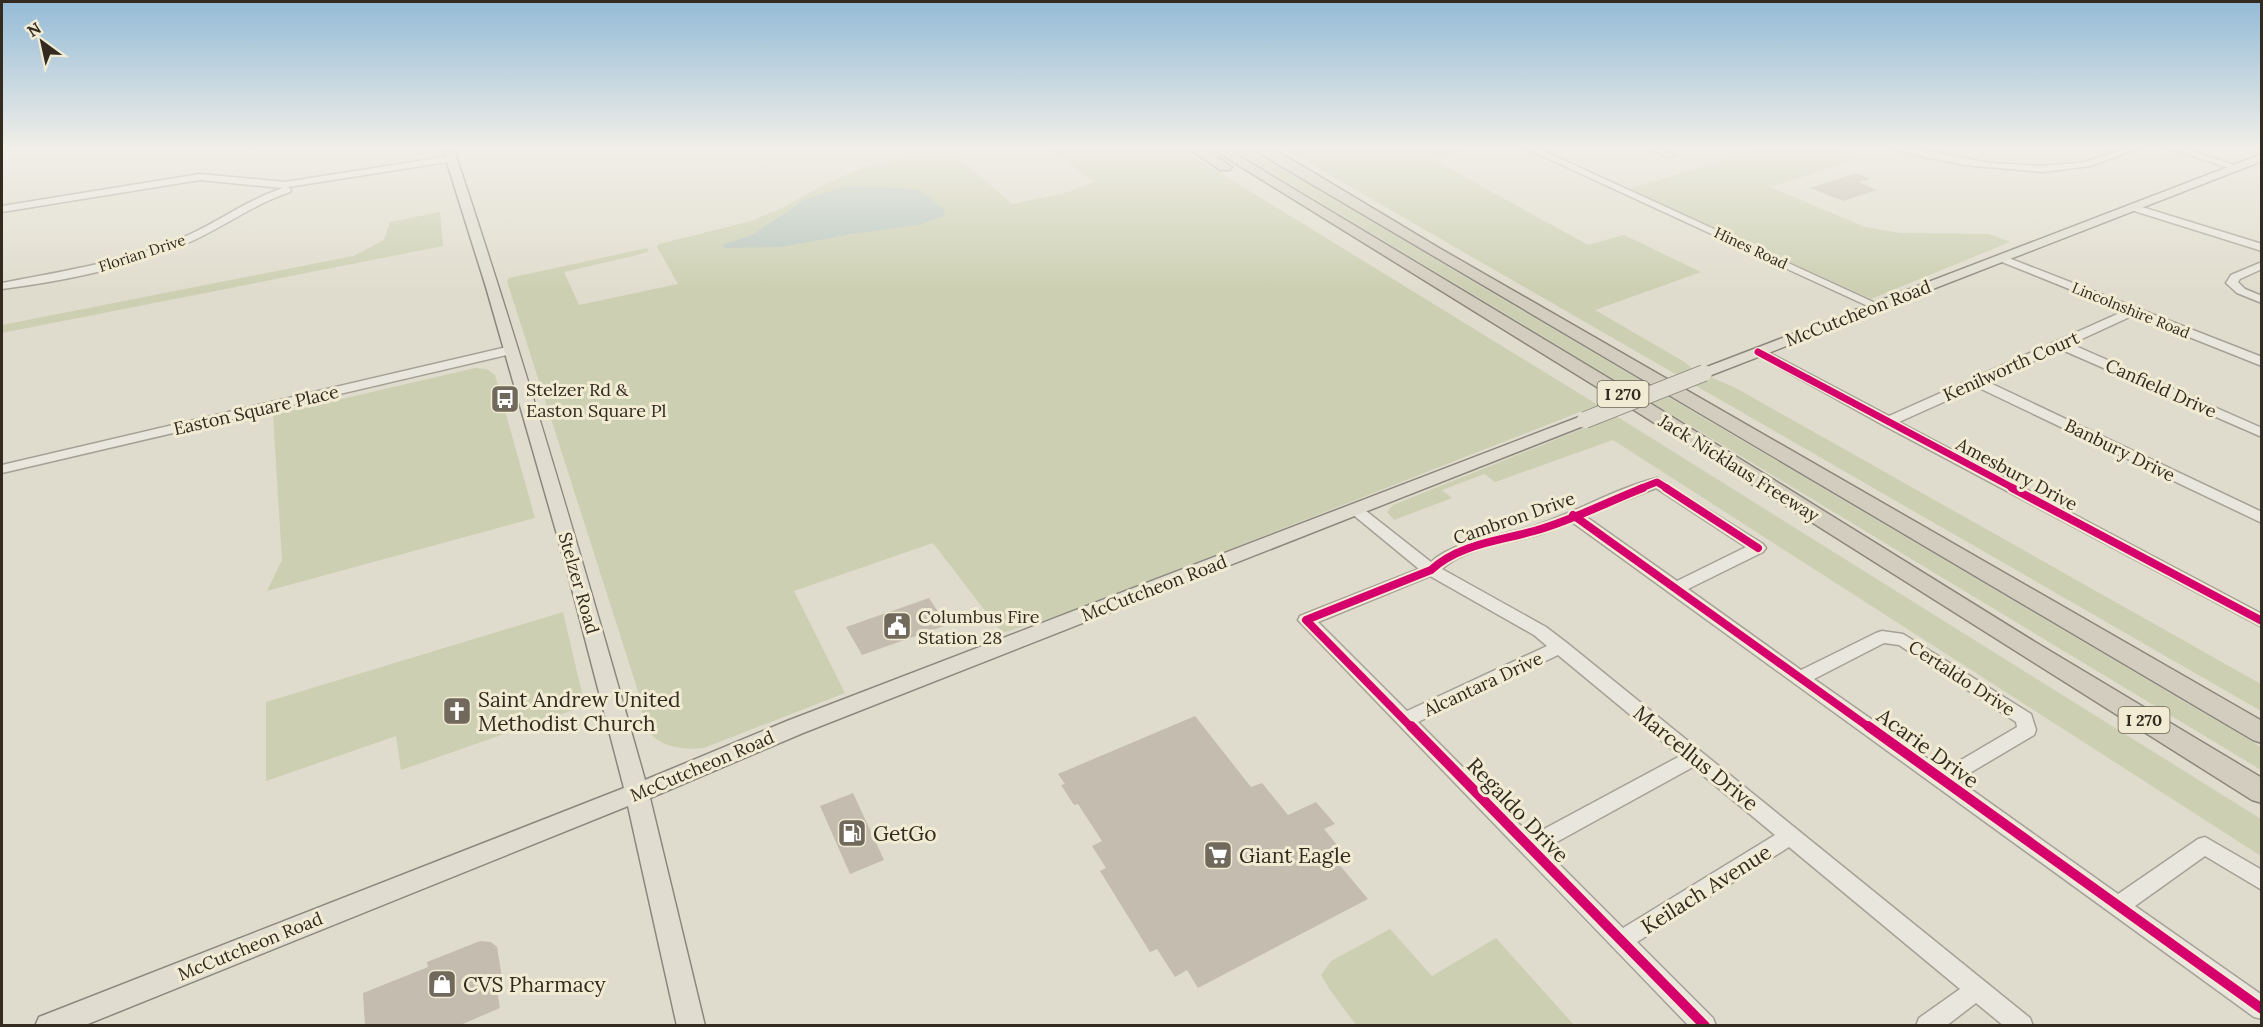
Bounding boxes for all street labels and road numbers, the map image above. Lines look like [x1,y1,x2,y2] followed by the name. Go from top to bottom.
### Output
[1711,223,1791,273] street label: Hines Road
[96,230,188,276] street label: Florian Drive
[1782,275,1934,351] street label: McCutcheon Road
[2069,278,2193,342] street label: Lincolnshire Road
[1939,326,2083,406] street label: Kenilworth Court
[2102,353,2220,423] street label: Canfield Drive
[171,380,341,440] street label: Easton Square Place
[1598,381,1648,407] road number: I 270
[1654,409,1824,527] street label: Jack Nicklaus Freeway
[2061,413,2179,487] street label: Banbury Drive
[1952,432,2082,516] street label: Amesbury Drive
[1450,486,1578,550] street label: Cambron Drive
[553,529,605,637] street label: Stelzer Road
[1078,550,1230,626] street label: McCutcheon Road
[1904,635,2020,721] street label: Certaldo Drive
[1419,646,1546,722] street label: Alcantara Drive
[1628,699,1764,817] street label: Marcellus Drive
[1871,701,1984,794] street label: Acarie Drive
[2118,707,2170,733] road number: I 270
[627,725,778,807] street label: McCutcheon Road
[1461,752,1575,868] street label: Regaldo Drive
[1636,838,1776,940] street label: Keilach Avenue
[174,906,326,986] street label: McCutcheon Road

